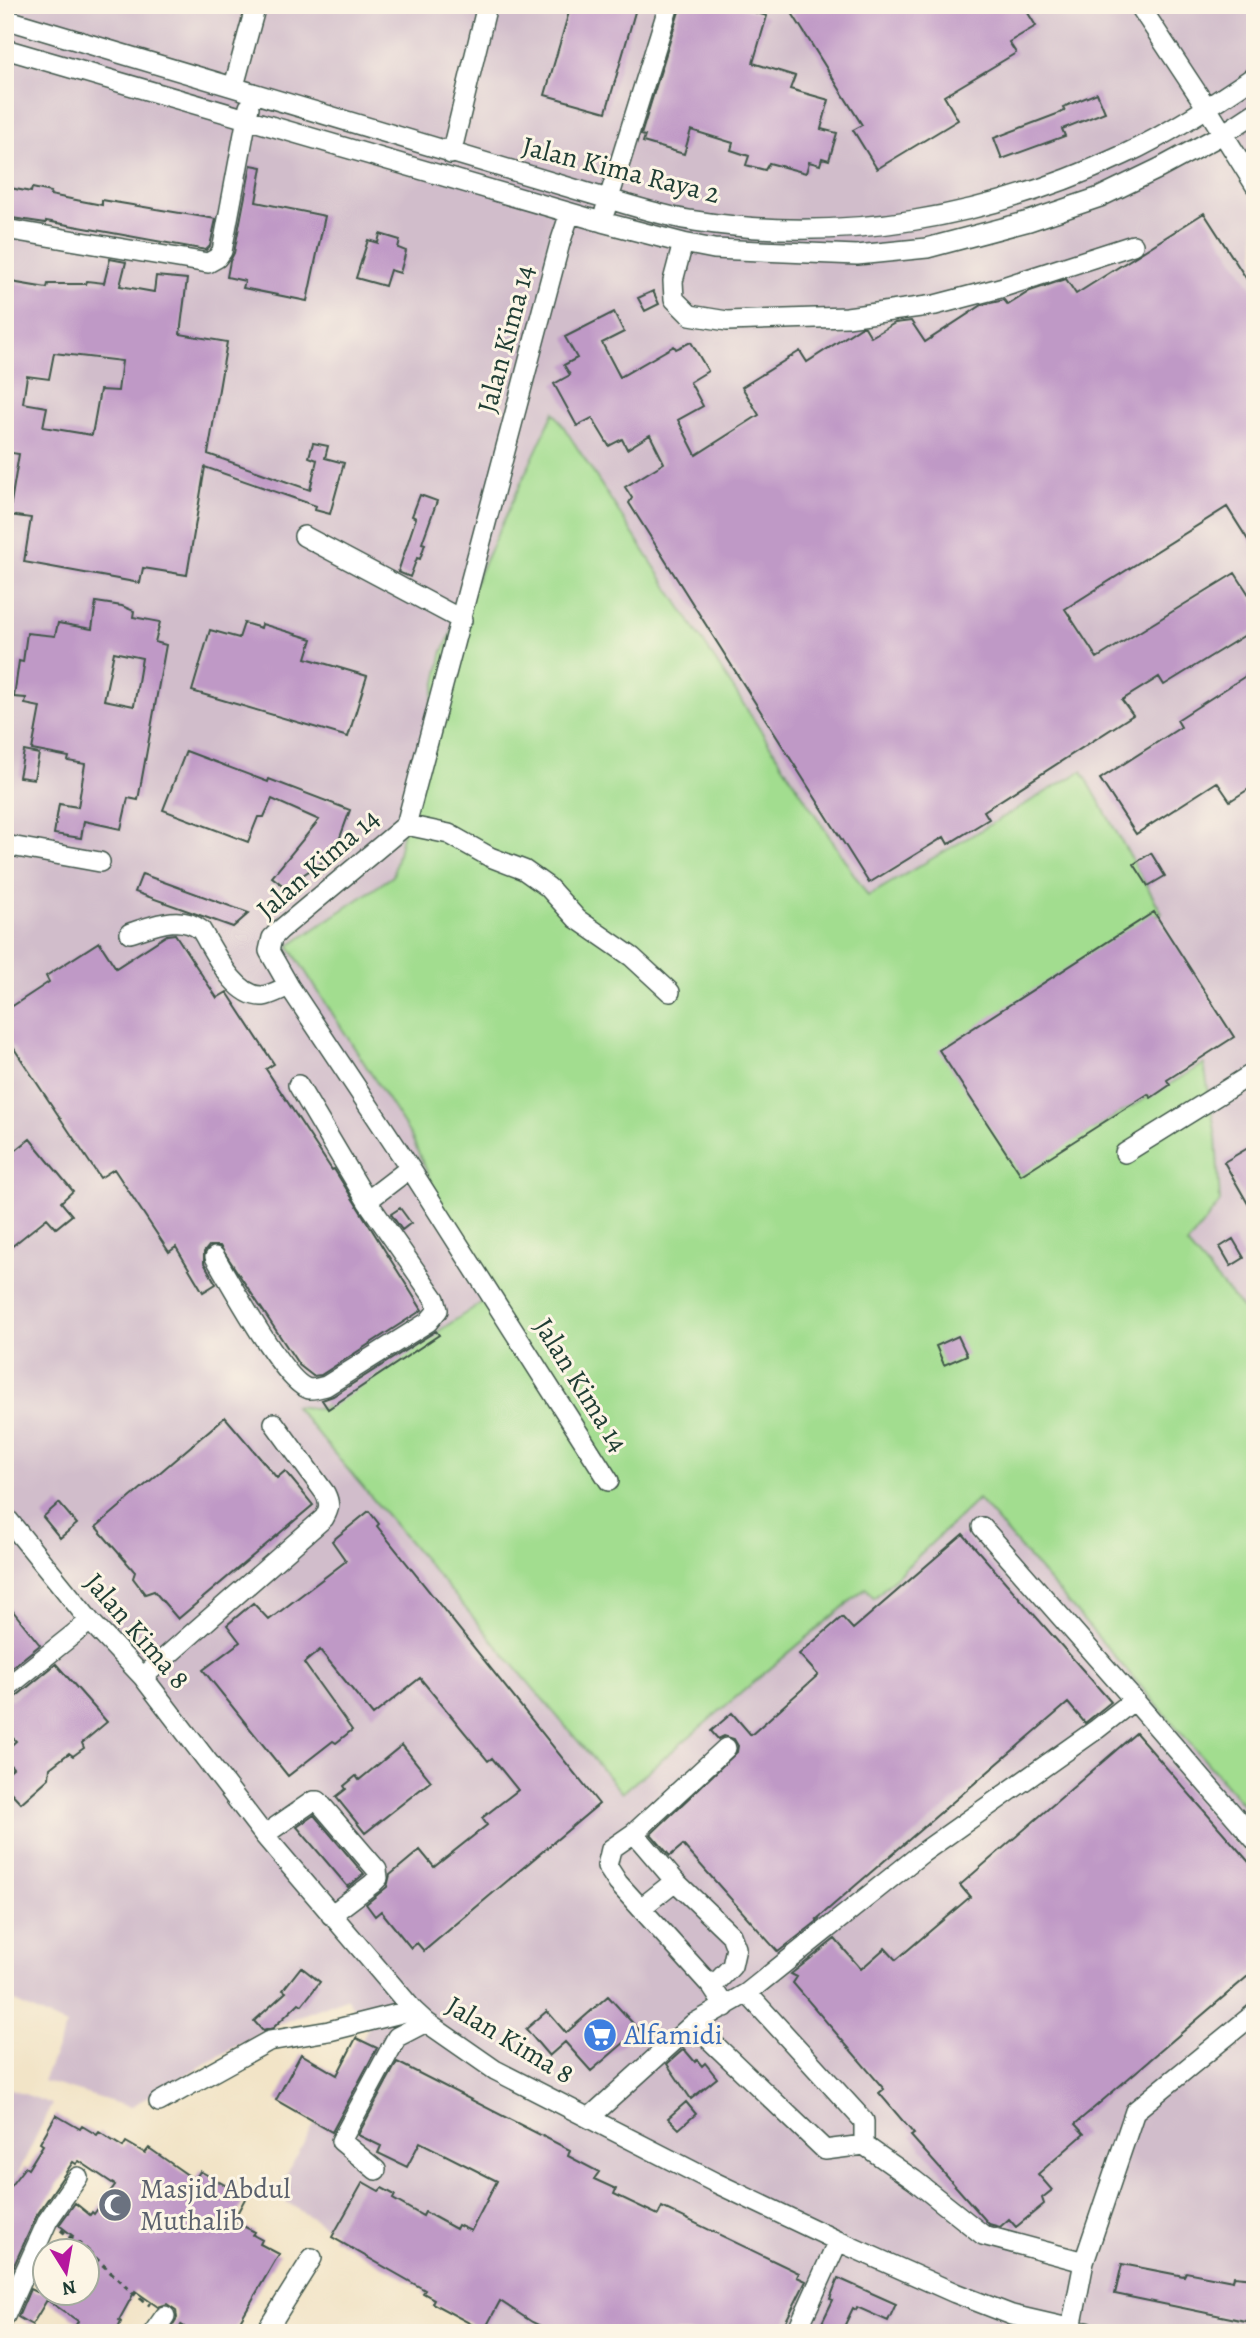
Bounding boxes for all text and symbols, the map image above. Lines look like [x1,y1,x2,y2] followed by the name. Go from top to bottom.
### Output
[518,127,724,213] street label: Jalan Kima Raya 2
[468,261,544,417] street label: Jalan Kima 14
[248,800,388,928] street label: Jalan Kima 14
[525,1311,637,1459] street label: Jalan Kima 14
[76,1565,198,1697] street label: Jalan Kima 8
[439,1987,581,2093] street label: Jalan Kima 8
[581,2016,619,2054] supermarket icon: Alfamidi
[623,2016,723,2054] place label: Alfamidi
[140,2170,290,2240] place label: Masjid Abdul Muthalib
[96,2186,134,2224] mosque icon: Masjid Abdul Muthalib
[32,2236,102,2306] north arrow
[60,2274,78,2302] text: N

